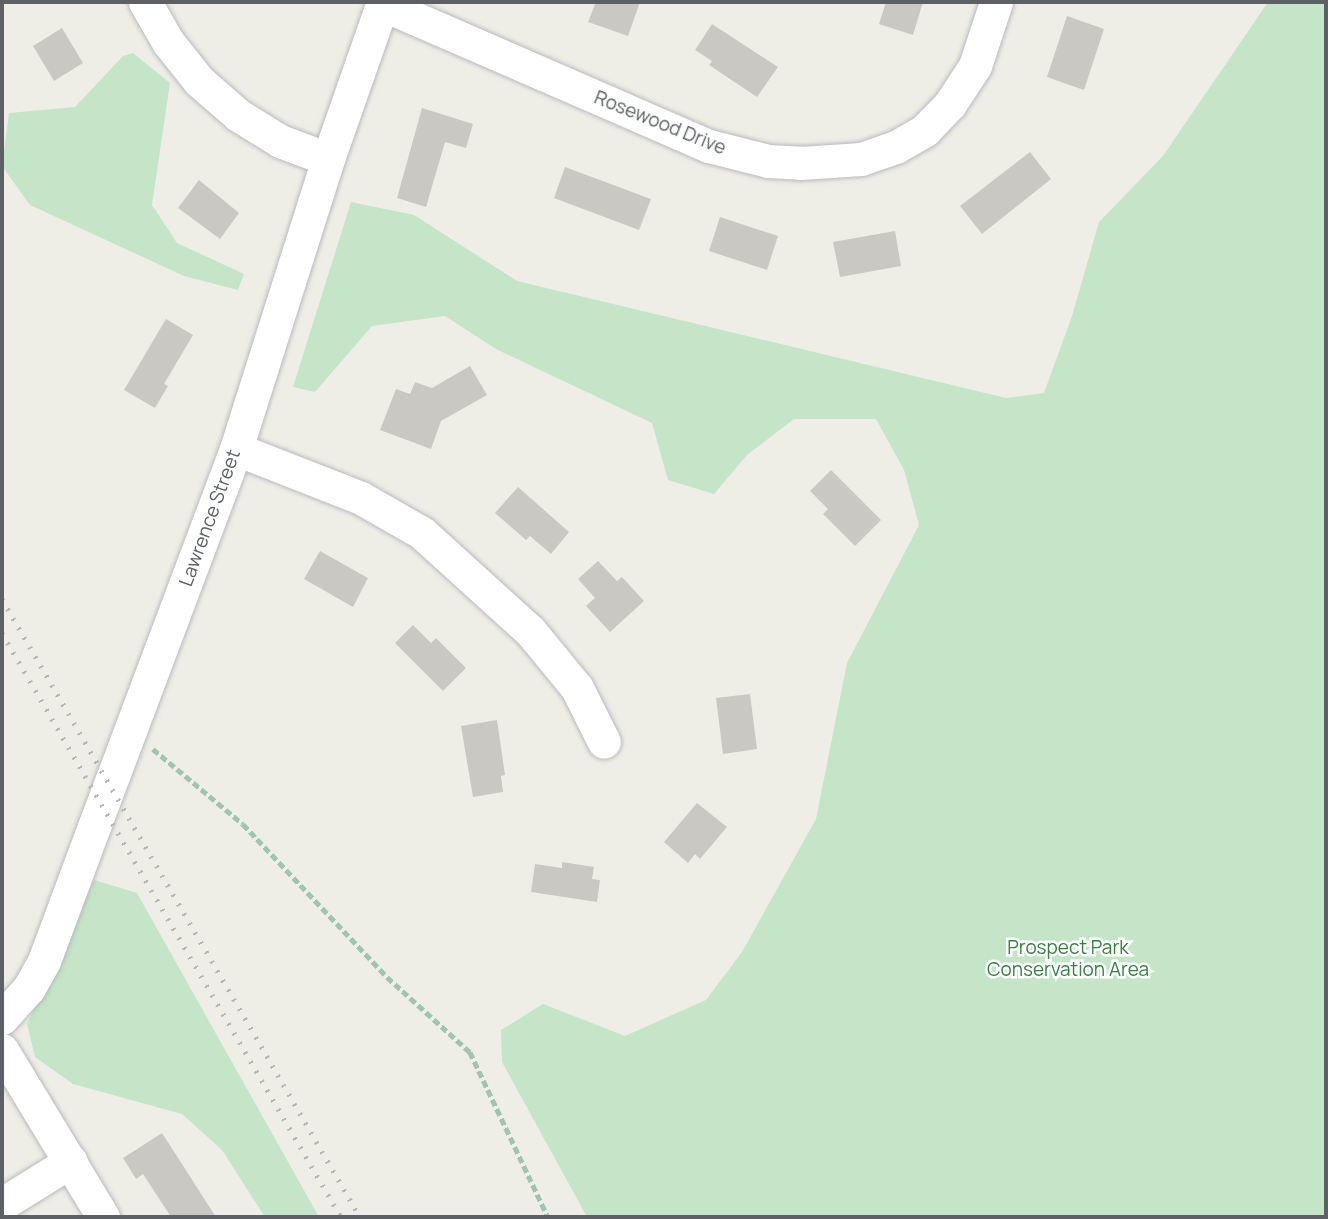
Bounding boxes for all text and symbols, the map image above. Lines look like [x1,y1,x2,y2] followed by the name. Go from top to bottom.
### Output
[591,86,729,160] street label: Rosewood Drive
[175,446,245,590] street label: Lawrence Street
[987,937,1149,981] park label: Prospect Park Conservation Area

